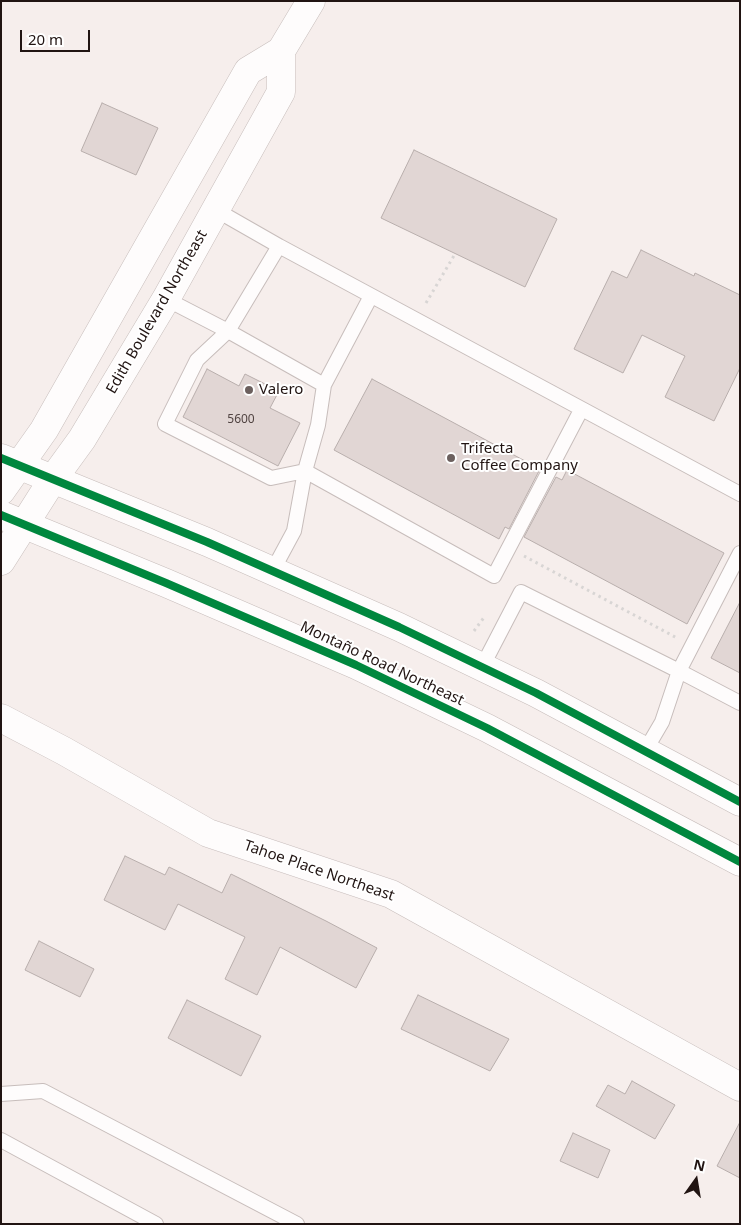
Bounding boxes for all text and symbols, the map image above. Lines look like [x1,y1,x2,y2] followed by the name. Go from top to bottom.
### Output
[22,20,92,52] scale bar
[28,29,63,49] text: 20 m
[103,227,211,397] street label: Edith Boulevard Northeast
[259,381,303,399] place label: Valero
[243,384,255,396] marker: Valero
[227,413,255,427] house number: 5600
[461,440,578,475] place label: Trifecta Coffee Company
[445,452,457,464] marker: Trifecta Coffee Company
[297,618,467,710] street label: Montaño Road Northeast
[241,837,397,905] street label: Tahoe Place Northeast
[692,1154,707,1175] text: N
[671,1155,721,1205] north arrow

